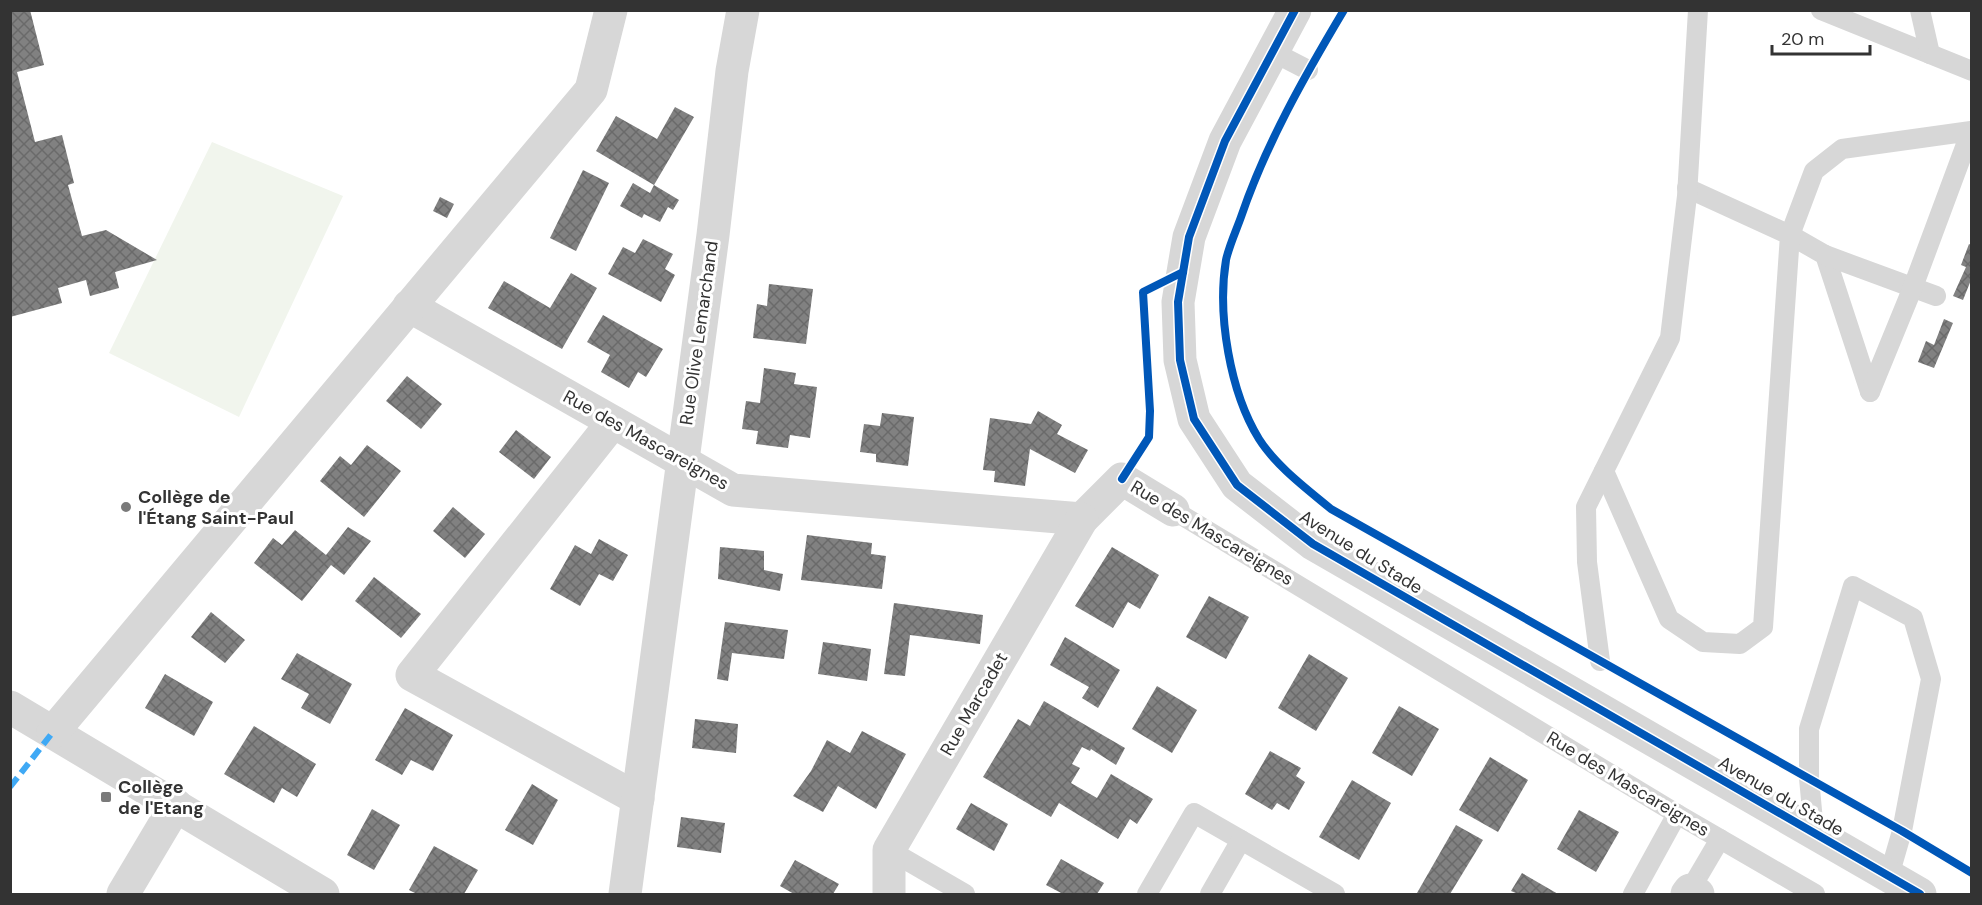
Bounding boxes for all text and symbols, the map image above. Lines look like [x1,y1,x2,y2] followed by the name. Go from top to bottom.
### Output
[1772,18,1870,56] scale bar
[1781,27,1824,51] text: 20 m
[674,239,724,427] street label: Rue Olive Lemarchand
[559,384,733,496] street label: Rue des Mascareignes
[1126,475,1298,591] street label: Rue des Mascareignes
[138,485,294,530] place label: Collège de l'Étang Saint-Paul
[119,500,133,514] marker: Collège de l'Étang Saint-Paul
[1295,504,1427,600] street label: Avenue du Stade
[935,648,1013,760] street label: Rue Marcadet
[1542,726,1714,842] street label: Rue des Mascareignes
[1714,750,1848,842] street label: Avenue du Stade
[118,775,204,820] place label: Collège de l'Etang
[99,790,113,804] marker: Collège de l'Etang

